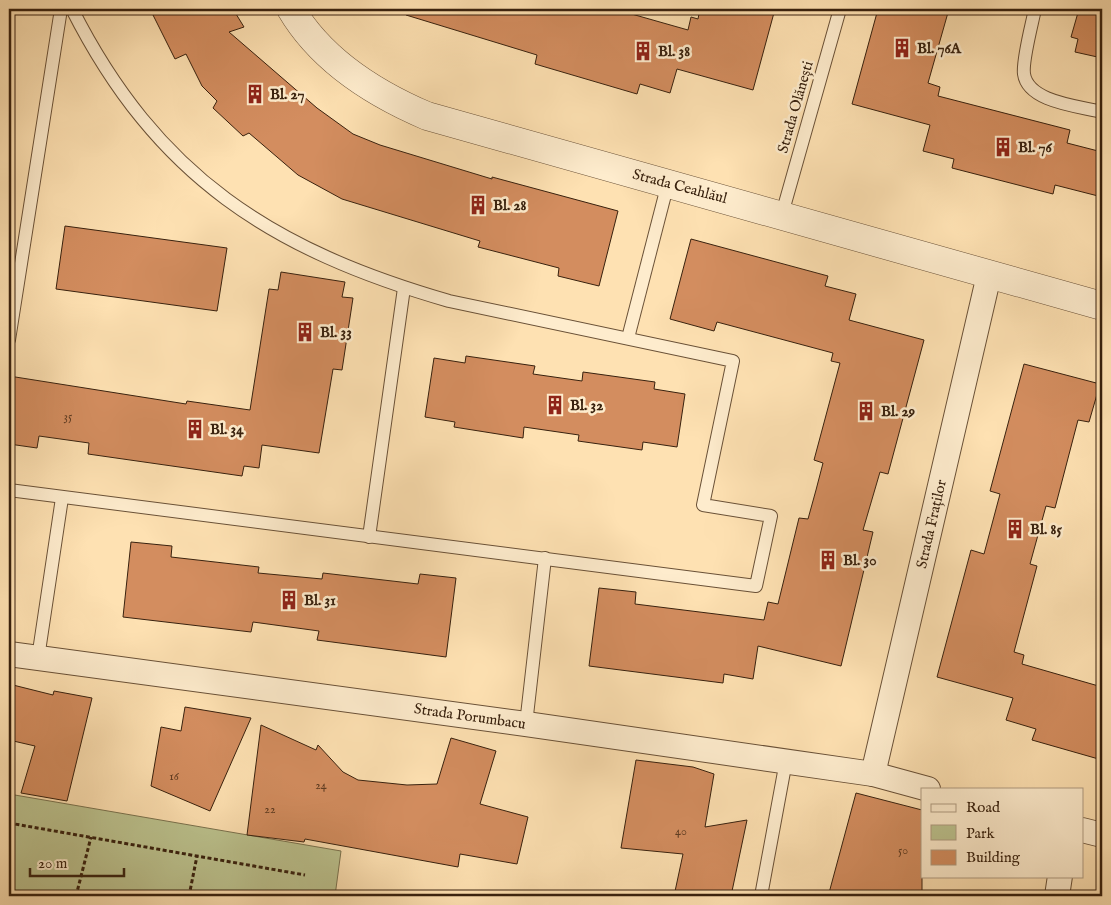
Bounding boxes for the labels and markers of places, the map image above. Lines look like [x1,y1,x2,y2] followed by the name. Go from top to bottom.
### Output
[891,37,913,59] building icon: Bl. 76A
[917,39,962,58] place label: Bl. 76A
[632,40,654,62] building icon: Bl. 38
[658,42,690,61] place label: Bl. 38
[244,83,266,105] building icon: Bl. 27
[270,85,304,104] place label: Bl. 27
[992,136,1014,158] building icon: Bl. 76
[1018,138,1053,157] place label: Bl. 76
[467,194,489,216] building icon: Bl. 28
[493,196,527,215] place label: Bl. 28
[294,321,316,343] building icon: Bl. 33
[320,323,352,342] place label: Bl. 33
[544,394,566,416] building icon: Bl. 32
[570,396,603,415] place label: Bl. 32
[855,400,877,422] building icon: Bl. 29
[881,402,916,421] place label: Bl. 29
[184,418,206,440] building icon: Bl. 34
[210,420,244,439] place label: Bl. 34
[1004,518,1026,540] building icon: Bl. 85
[1030,520,1062,539] place label: Bl. 85
[817,549,839,571] building icon: Bl. 30
[843,551,877,570] place label: Bl. 30
[278,589,300,611] building icon: Bl. 31
[304,591,336,610] place label: Bl. 31

